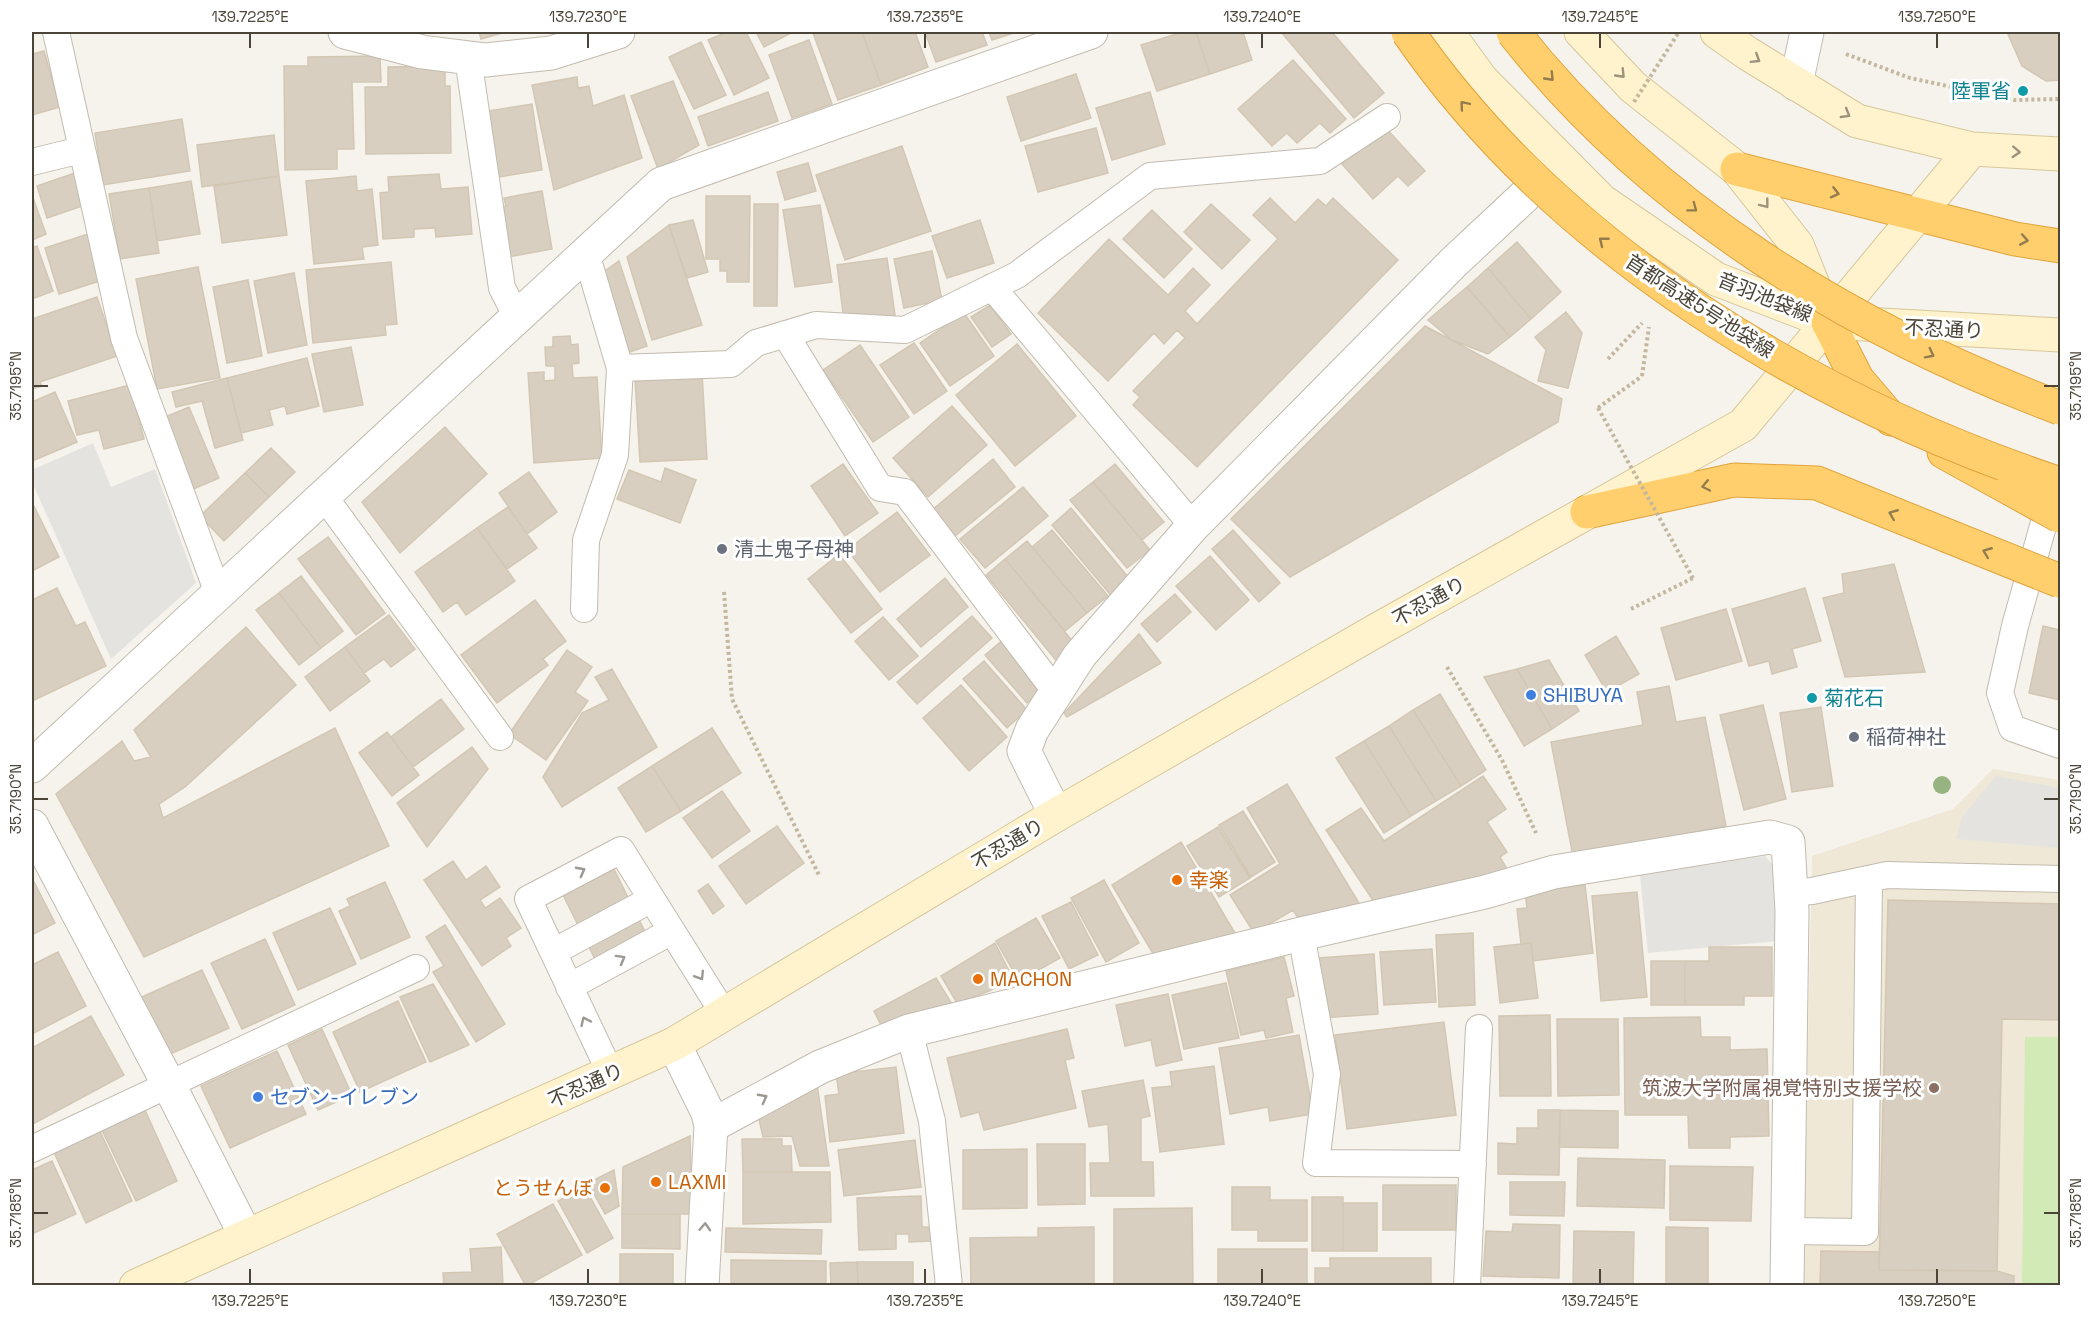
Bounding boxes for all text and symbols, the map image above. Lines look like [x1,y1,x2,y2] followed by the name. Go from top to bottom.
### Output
[211,7,289,26] text: 139.7225°E
[549,7,627,26] text: 139.7230°E
[886,7,964,26] text: 139.7235°E
[1223,7,1301,26] text: 139.7240°E
[1561,7,1639,26] text: 139.7245°E
[1898,7,1976,26] text: 139.7250°E
[1750,51,1760,63] one-way arrow
[1614,68,1625,78] one-way arrow
[1543,70,1554,80] one-way arrow
[1951,78,2011,104] place label: 陸軍省
[2016,84,2030,98] marker: 陸軍省
[1460,101,1471,112] one-way arrow
[1840,107,1850,119] one-way arrow
[2012,145,2021,158] one-way arrow
[1830,185,1840,198] one-way arrow
[1757,197,1768,208] one-way arrow
[1687,201,1698,212] one-way arrow
[2019,233,2029,246] one-way arrow
[1599,237,1610,248] one-way arrow
[1621,248,1779,364] street label: 首都高速5号池袋線
[1714,266,1816,328] street label: 音羽池袋線
[1903,314,1985,344] street label: 不忍通り
[1924,347,1935,359] one-way arrow
[6,351,25,421] text: 35.7195°N
[2066,351,2085,421] text: 35.7195°N
[1701,479,1711,492] one-way arrow
[1889,509,1900,521] one-way arrow
[734,536,854,562] place label: 清土鬼子母神
[715,542,729,556] marker: 清土鬼子母神
[1982,547,1993,559] one-way arrow
[1388,570,1470,632] street label: 不忍通り
[1543,682,1623,708] place label: SHIBUYA
[1824,685,1884,711] place label: 菊花石
[1524,688,1538,702] marker: SHIBUYA
[1805,691,1819,705] marker: 菊花石
[1866,724,1946,750] place label: 稲荷神社
[1847,730,1861,744] marker: 稲荷神社
[6,764,25,834] text: 35.7190°N
[2066,764,2085,834] text: 35.7190°N
[967,812,1049,876] street label: 不忍通り
[575,867,585,878] one-way arrow
[1189,867,1229,893] place label: 幸楽
[1170,873,1184,887] marker: 幸楽
[614,955,625,966] one-way arrow
[990,966,1072,992] place label: MACHON
[693,970,705,980] one-way arrow
[971,972,985,986] marker: MACHON
[581,1017,593,1028] one-way arrow
[544,1057,628,1113] street label: 不忍通り
[1642,1075,1922,1101] place label: 筑波大学附属視覚特別支援学校
[1927,1081,1941,1095] marker: 筑波大学附属視覚特別支援学校
[270,1084,419,1110] place label: セブン-イレブン
[251,1090,265,1104] marker: セブン-イレブン
[756,1094,767,1105] one-way arrow
[668,1169,726,1195] place label: LAXMI
[493,1175,593,1201] place label: とうせんぼ
[649,1175,663,1189] marker: LAXMI
[6,1178,25,1248] text: 35.7185°N
[2066,1178,2085,1248] text: 35.7185°N
[598,1181,612,1195] marker: とうせんぼ
[699,1223,712,1232] one-way arrow
[211,1291,289,1310] text: 139.7225°E
[549,1291,627,1310] text: 139.7230°E
[886,1291,964,1310] text: 139.7235°E
[1223,1291,1301,1310] text: 139.7240°E
[1561,1291,1639,1310] text: 139.7245°E
[1898,1291,1976,1310] text: 139.7250°E

